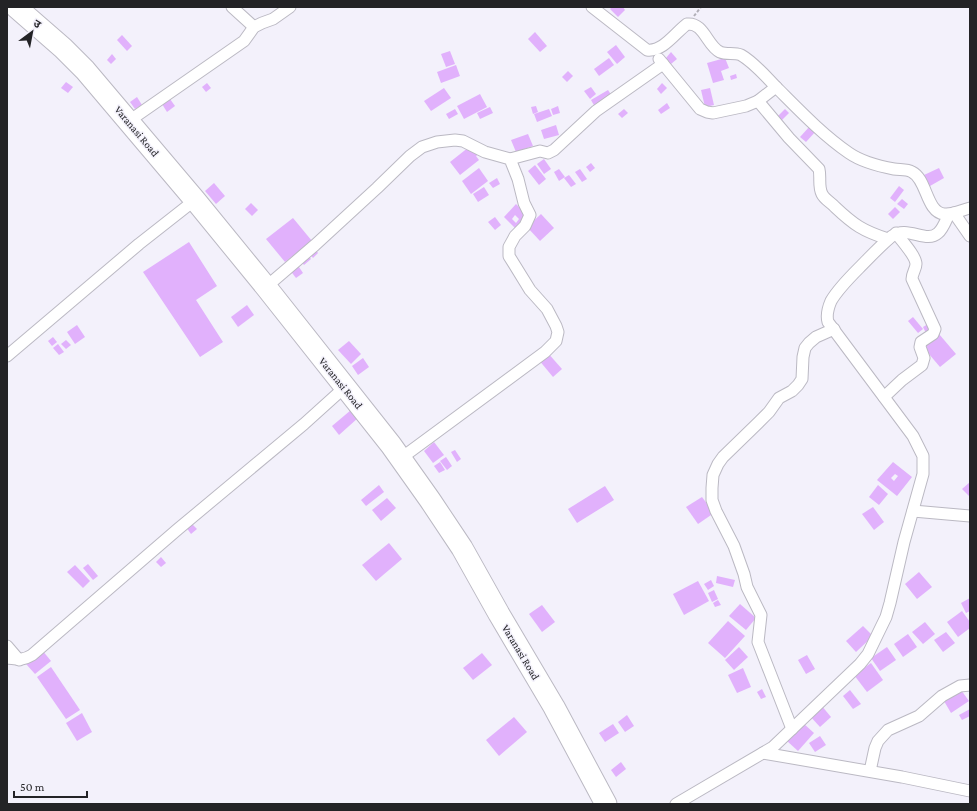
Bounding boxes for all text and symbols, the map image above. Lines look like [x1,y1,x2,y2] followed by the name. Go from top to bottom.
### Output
[12,12,52,52] north arrow
[31,17,44,31] text: उ
[112,103,162,159] street label: Varanasi Road
[317,355,365,411] street label: Varanasi Road
[500,622,542,682] street label: Varanasi Road
[14,773,87,799] scale bar
[20,780,45,794] text: 50 m

